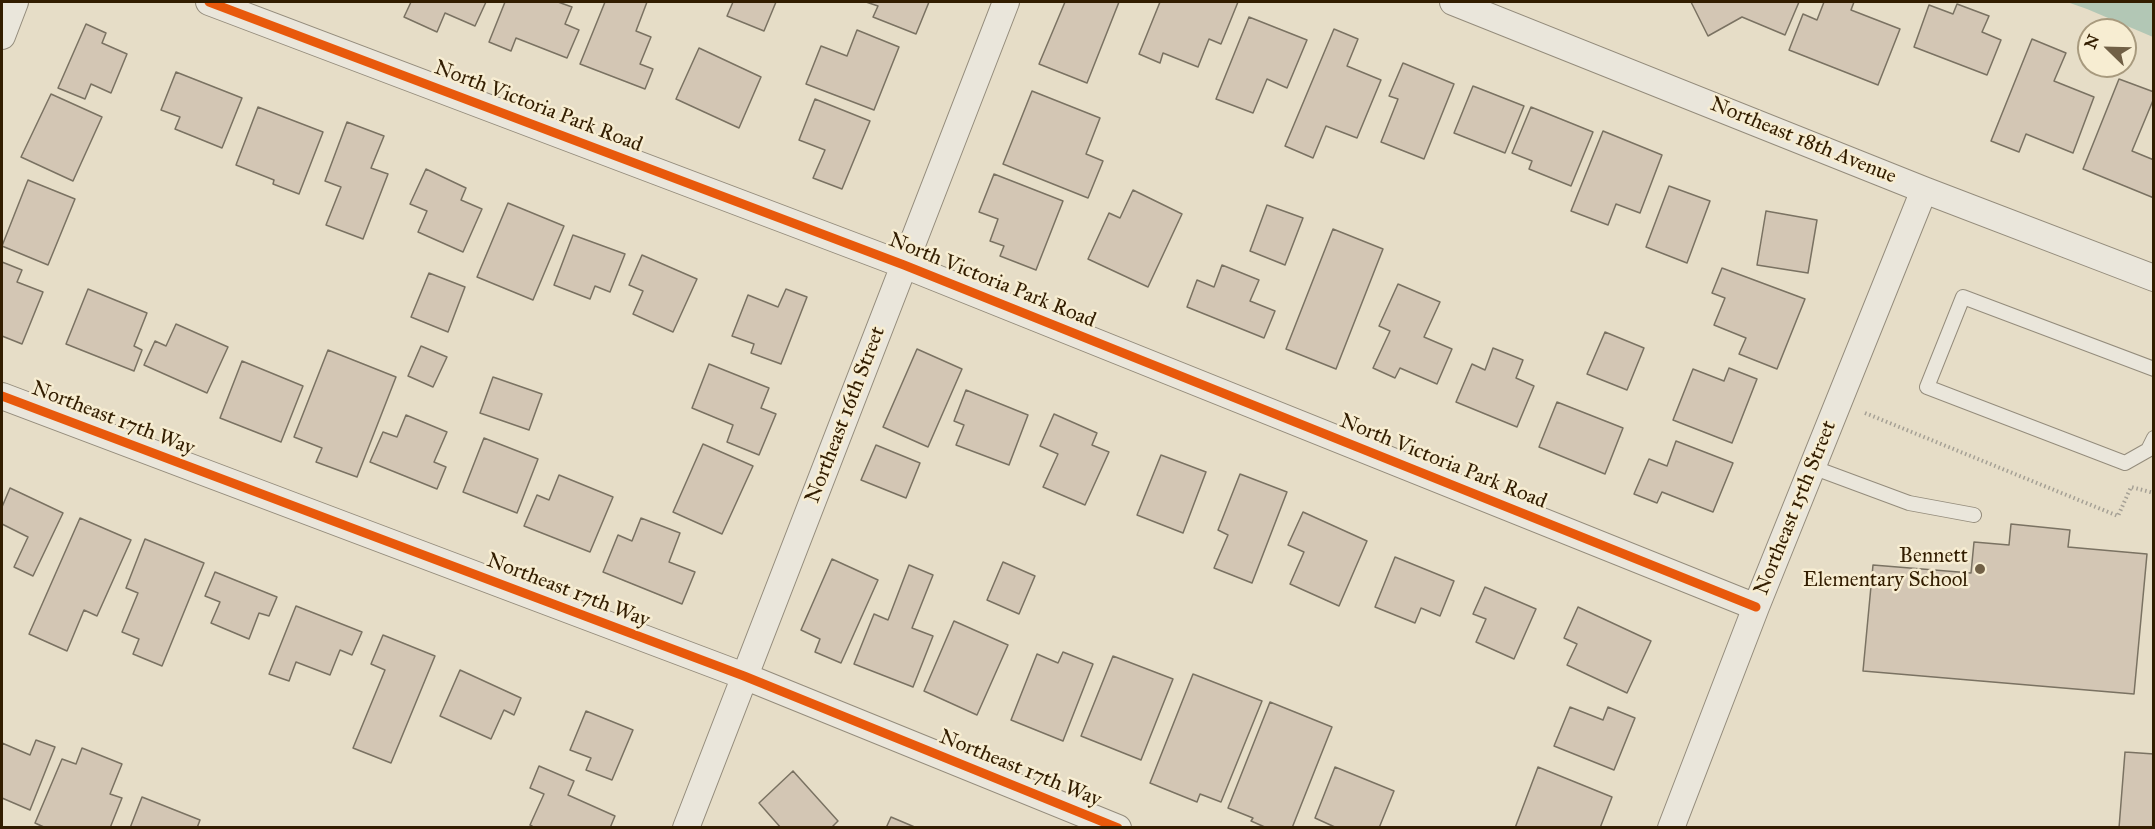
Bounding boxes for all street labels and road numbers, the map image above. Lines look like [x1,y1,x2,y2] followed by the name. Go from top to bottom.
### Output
[430,56,646,158] street label: North Victoria Park Road
[1706,92,1900,190] street label: Northeast 18th Avenue
[885,228,1099,334] street label: North Victoria Park Road
[801,323,891,507] street label: Northeast 16th Street
[28,376,198,462] street label: Northeast 17th Way
[1336,409,1550,515] street label: North Victoria Park Road
[1749,417,1843,599] street label: Northeast 15th Street
[483,548,653,634] street label: Northeast 17th Way
[935,725,1105,813] street label: Northeast 17th Way

